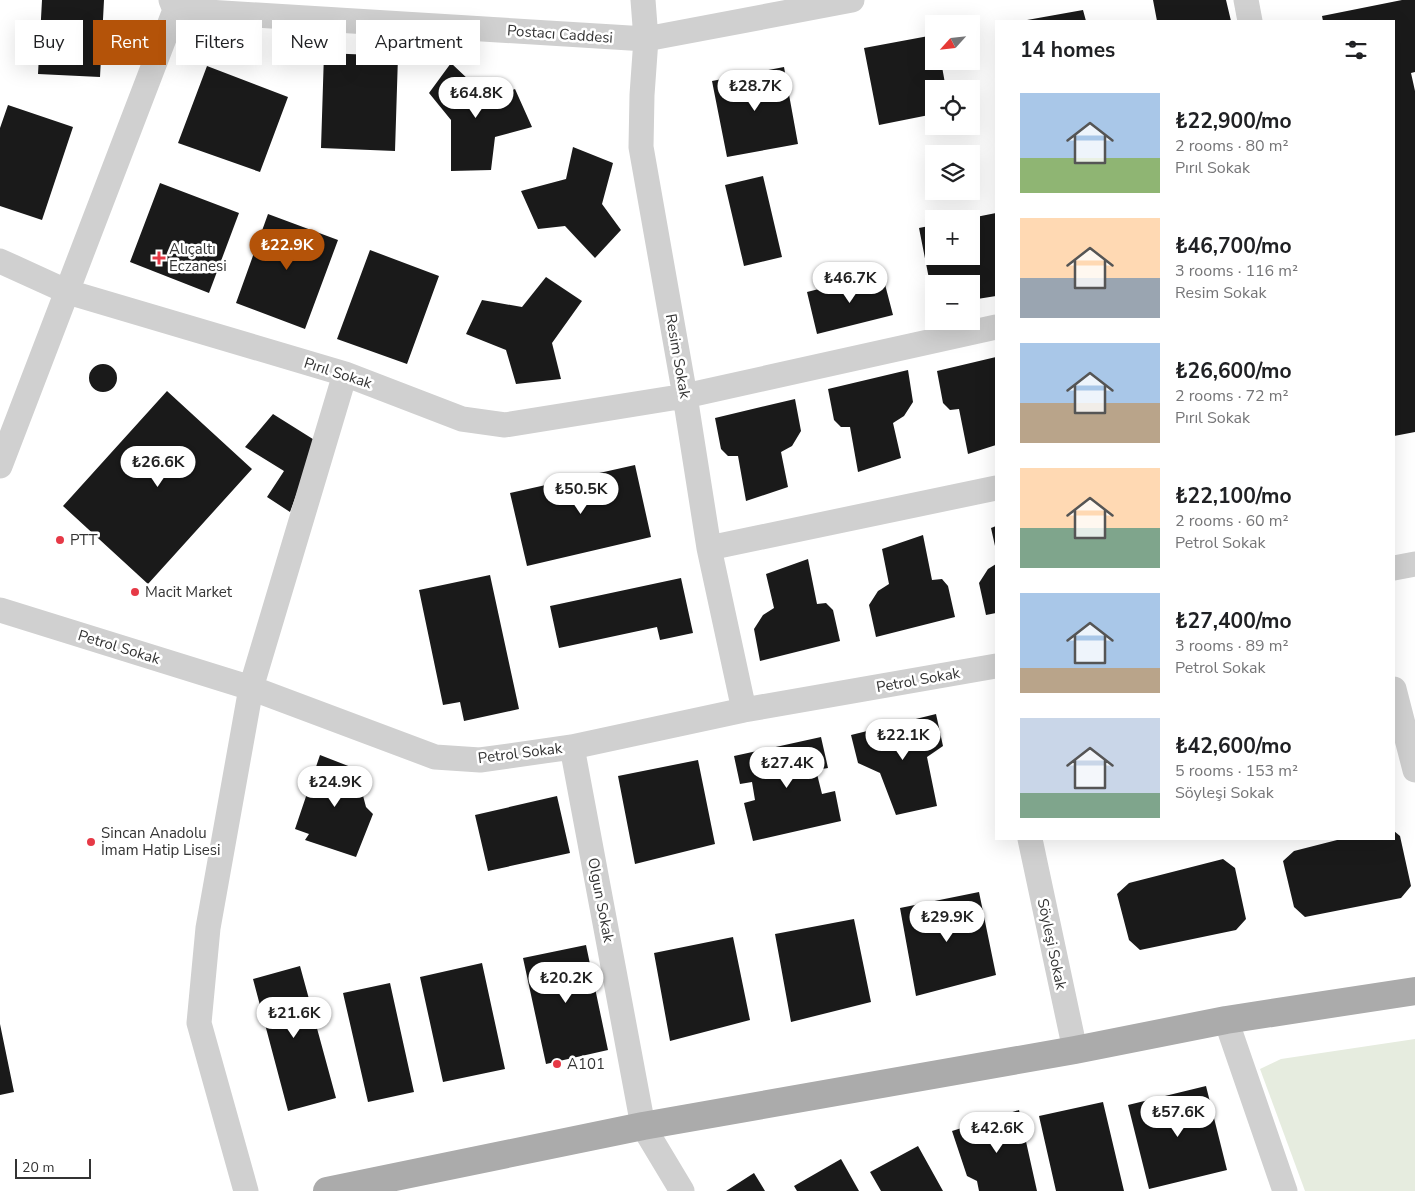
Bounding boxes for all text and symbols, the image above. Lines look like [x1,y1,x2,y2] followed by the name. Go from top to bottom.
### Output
[925,15,980,70] north arrow
[925,15,980,330] map controls
[15,20,83,65] chip: Buy
[93,20,166,65] chip: Rent
[176,20,262,65] chip: Filters
[272,20,346,65] chip: New
[356,20,480,65] chip: Apartment
[506,20,614,48] street label: Postacı Caddesi
[1020,36,1115,64] text: 14 homes
[1342,36,1370,64] icon: filters
[714,70,796,112] pin: ₺28.7K
[729,75,782,97] text: ₺28.7K
[435,76,517,119] pin: ₺64.8K
[925,80,980,135] button: locate
[450,82,503,104] text: ₺64.8K
[1175,107,1292,135] text: ₺22,900/mo
[1060,113,1120,173] icon: home
[1175,135,1288,157] text: 2 rooms · 80 m²
[925,145,980,200] button: layers
[1175,157,1250,179] text: Pırıl Sokak
[925,210,980,265] button: +
[246,228,328,271] pin: ₺22.9K
[1175,232,1292,260] text: ₺46,700/mo
[261,234,314,256] text: ₺22.9K
[1060,238,1120,298] icon: home
[169,239,227,276] place label: Alıçaltı Eczanesi
[153,252,165,264] marker: Alıçaltı Eczanesi
[1175,260,1298,282] text: 3 rooms · 116 m²
[809,262,891,304] pin: ₺46.7K
[824,267,877,289] text: ₺46.7K
[925,275,980,330] button: −
[1175,282,1266,304] text: Resim Sokak
[661,312,695,400] street label: Resim Sokak
[301,353,375,394] street label: Pırıl Sokak
[1175,357,1292,385] text: ₺26,600/mo
[1060,363,1120,423] icon: home
[1175,385,1288,407] text: 2 rooms · 72 m²
[1175,407,1250,429] text: Pırıl Sokak
[117,446,199,488] pin: ₺26.6K
[132,451,185,473] text: ₺26.6K
[540,472,622,515] pin: ₺50.5K
[555,478,608,500] text: ₺50.5K
[1175,482,1292,510] text: ₺22,100/mo
[1060,488,1120,548] icon: home
[1175,510,1288,532] text: 2 rooms · 60 m²
[70,530,97,550] place label: PTT
[1175,532,1265,554] text: Petrol Sokak
[54,534,66,546] marker: PTT
[145,582,233,602] place label: Macit Market
[129,586,141,598] marker: Macit Market
[1175,607,1292,635] text: ₺27,400/mo
[1060,613,1120,673] icon: home
[76,625,163,669] street label: Petrol Sokak
[1175,635,1288,657] text: 3 rooms · 89 m²
[1175,657,1265,679] text: Petrol Sokak
[875,663,962,697] street label: Petrol Sokak
[862,718,944,761] pin: ₺22.1K
[877,724,930,746] text: ₺22.1K
[1175,732,1292,760] text: ₺42,600/mo
[477,738,564,768] street label: Petrol Sokak
[1060,738,1120,798] icon: home
[746,746,828,789] pin: ₺27.4K
[761,752,814,774] text: ₺27.4K
[1175,760,1298,782] text: 5 rooms · 153 m²
[294,766,376,808] pin: ₺24.9K
[309,771,362,793] text: ₺24.9K
[1175,782,1274,804] text: Söyleşi Sokak
[101,823,221,860] place label: Sincan Anadolu İmam Hatip Lisesi
[85,836,97,848] marker: Sincan Anadolu İmam Hatip Lisesi
[583,856,619,945] street label: Olgun Sokak
[1033,897,1071,992] street label: Söyleşi Sokak
[906,900,988,943] pin: ₺29.9K
[921,906,974,928] text: ₺29.9K
[525,962,607,1004] pin: ₺20.2K
[540,967,593,989] text: ₺20.2K
[253,996,335,1039] pin: ₺21.6K
[268,1002,321,1024] text: ₺21.6K
[567,1054,605,1074] place label: A101
[551,1058,563,1070] marker: A101
[1137,1096,1219,1138] pin: ₺57.6K
[1152,1101,1205,1123] text: ₺57.6K
[956,1112,1038,1154] pin: ₺42.6K
[971,1117,1024,1139] text: ₺42.6K
[15,1156,91,1179] scale bar
[22,1158,54,1177] text: 20 m

